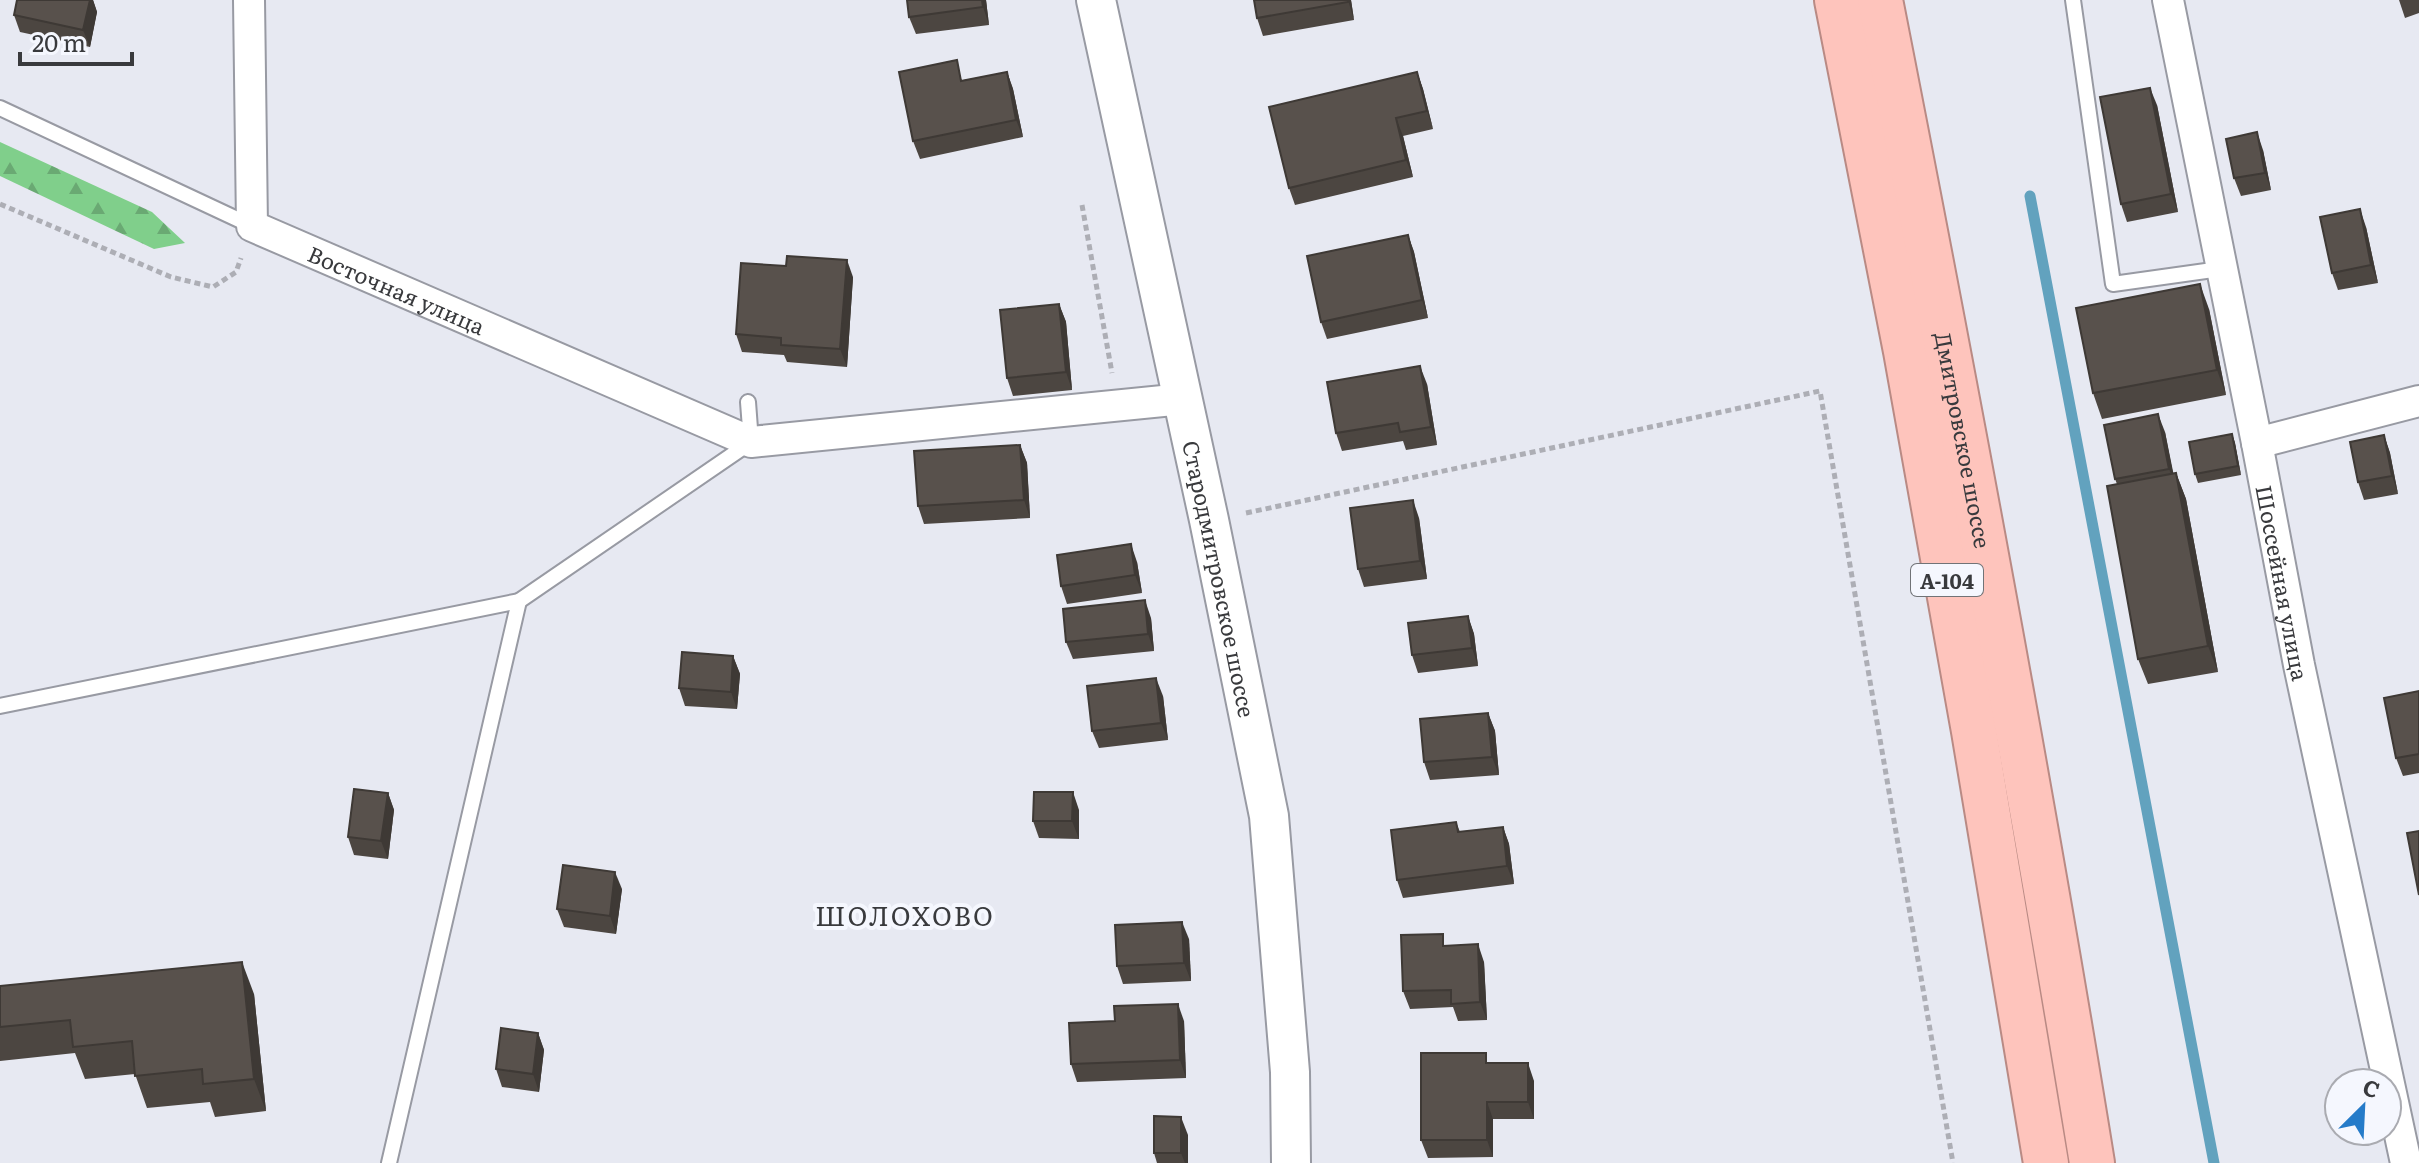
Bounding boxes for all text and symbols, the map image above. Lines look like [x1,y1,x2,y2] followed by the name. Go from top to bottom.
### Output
[20,16,132,66] scale bar
[32,24,86,59] text: 20 m
[303,236,491,342] street label: Восточная улица
[1928,329,2001,551] street label: Дмитровское шоссе
[1176,437,1265,720] street label: Стародмитровское шоссе
[2249,482,2318,684] street label: Шоссейная улица
[1911,564,1983,596] road number: А-104
[815,895,995,934] district label: ШОЛОХОВО
[2323,1067,2403,1147] north arrow
[2358,1069,2386,1106] text: С

